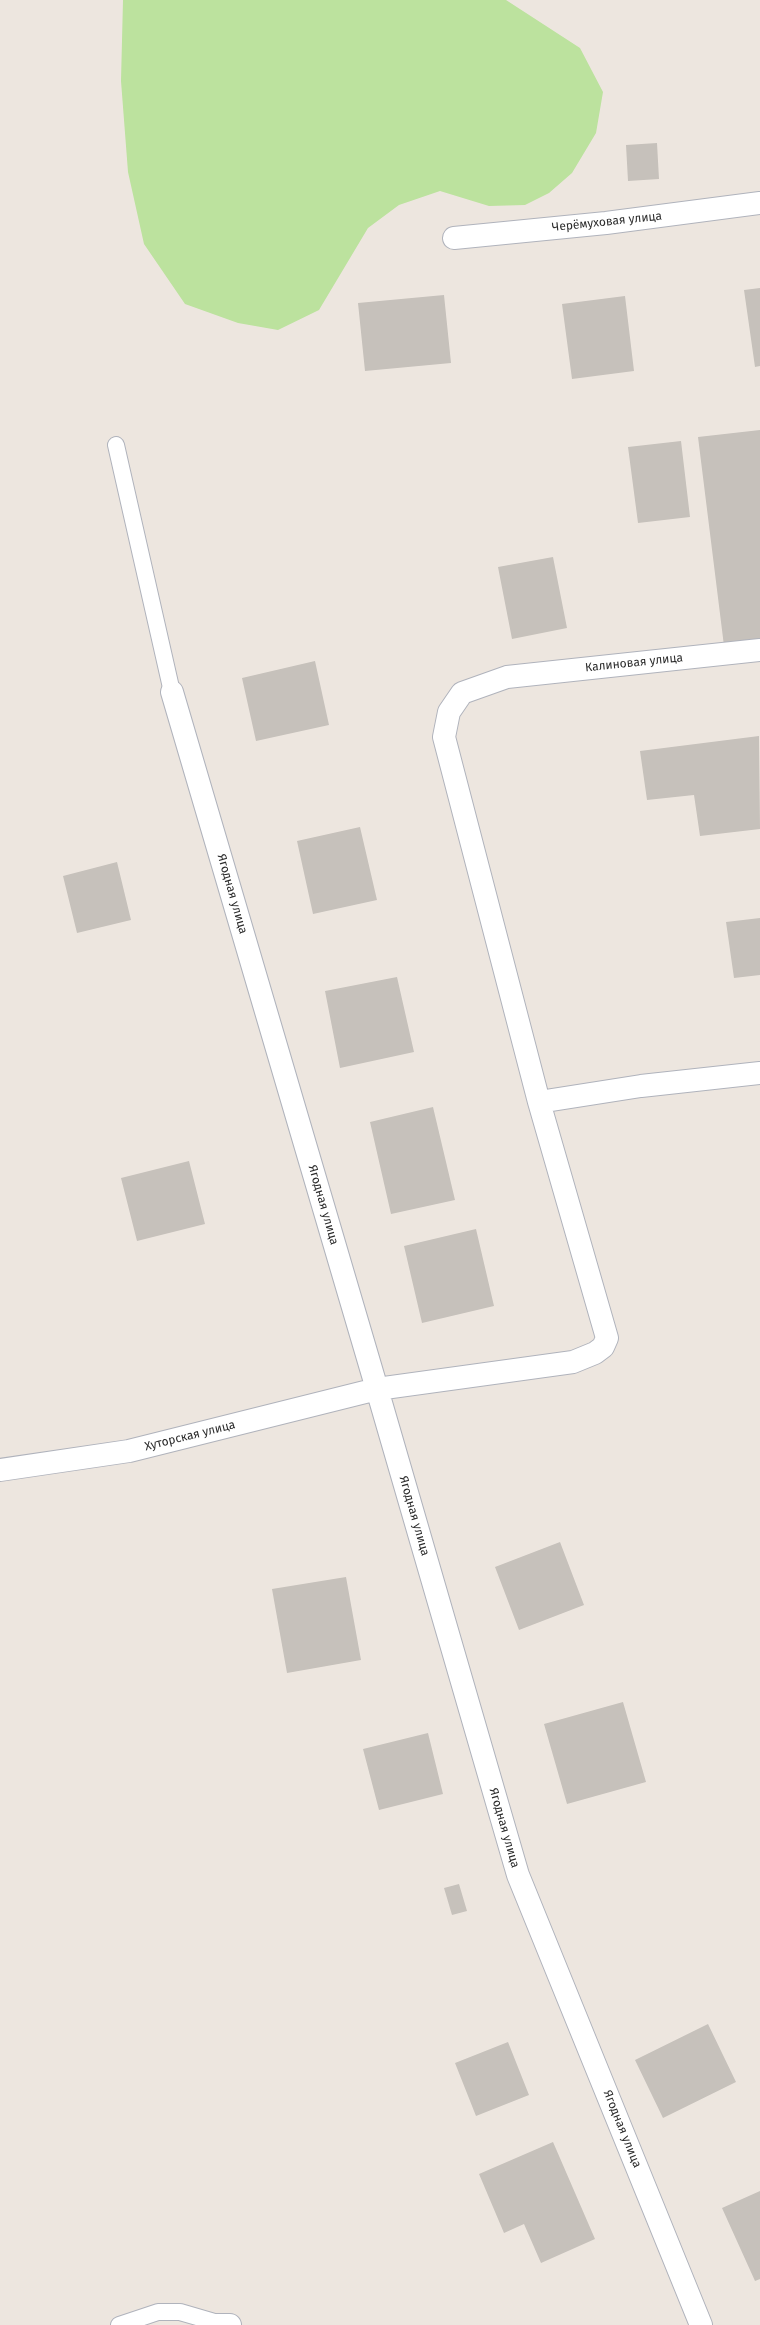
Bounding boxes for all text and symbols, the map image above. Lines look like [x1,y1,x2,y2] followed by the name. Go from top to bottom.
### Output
[551,209,663,235] street label: Черёмуховая улица
[584,651,684,675] street label: Калиновая улица
[214,852,250,936] street label: Ягодная улица
[305,1163,341,1247] street label: Ягодная улица
[143,1418,237,1454] street label: Хуторская улица
[396,1474,432,1558] street label: Ягодная улица
[486,1786,522,1870] street label: Ягодная улица
[600,2088,644,2170] street label: Ягодная улица

